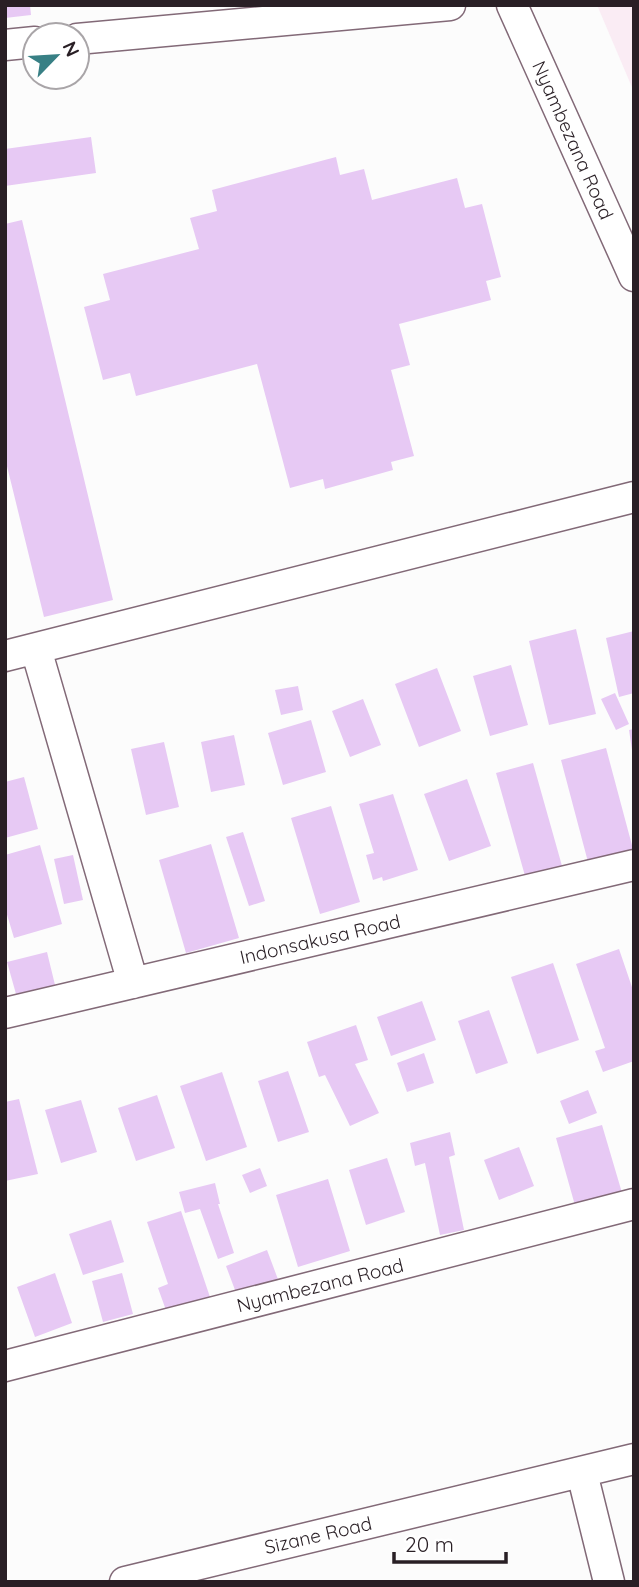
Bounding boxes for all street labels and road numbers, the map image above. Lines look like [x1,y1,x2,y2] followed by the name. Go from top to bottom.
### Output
[527,57,619,223] street label: Nyambezana Road
[237,909,403,969] street label: Indonsakusa Road
[234,1253,406,1317] street label: Nyambezana Road
[262,1511,374,1559] street label: Sizane Road

